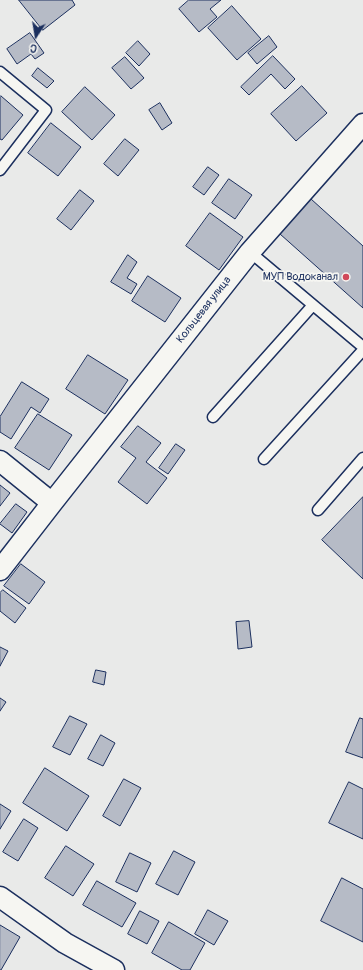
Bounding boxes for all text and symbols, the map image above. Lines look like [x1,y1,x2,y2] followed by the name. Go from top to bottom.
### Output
[16,16,56,56] north arrow
[29,41,38,55] text: С
[263,270,338,284] place label: МУП Водоканал
[341,272,351,282] marker: МУП Водоканал
[174,274,234,346] street label: Кольцевая улица

